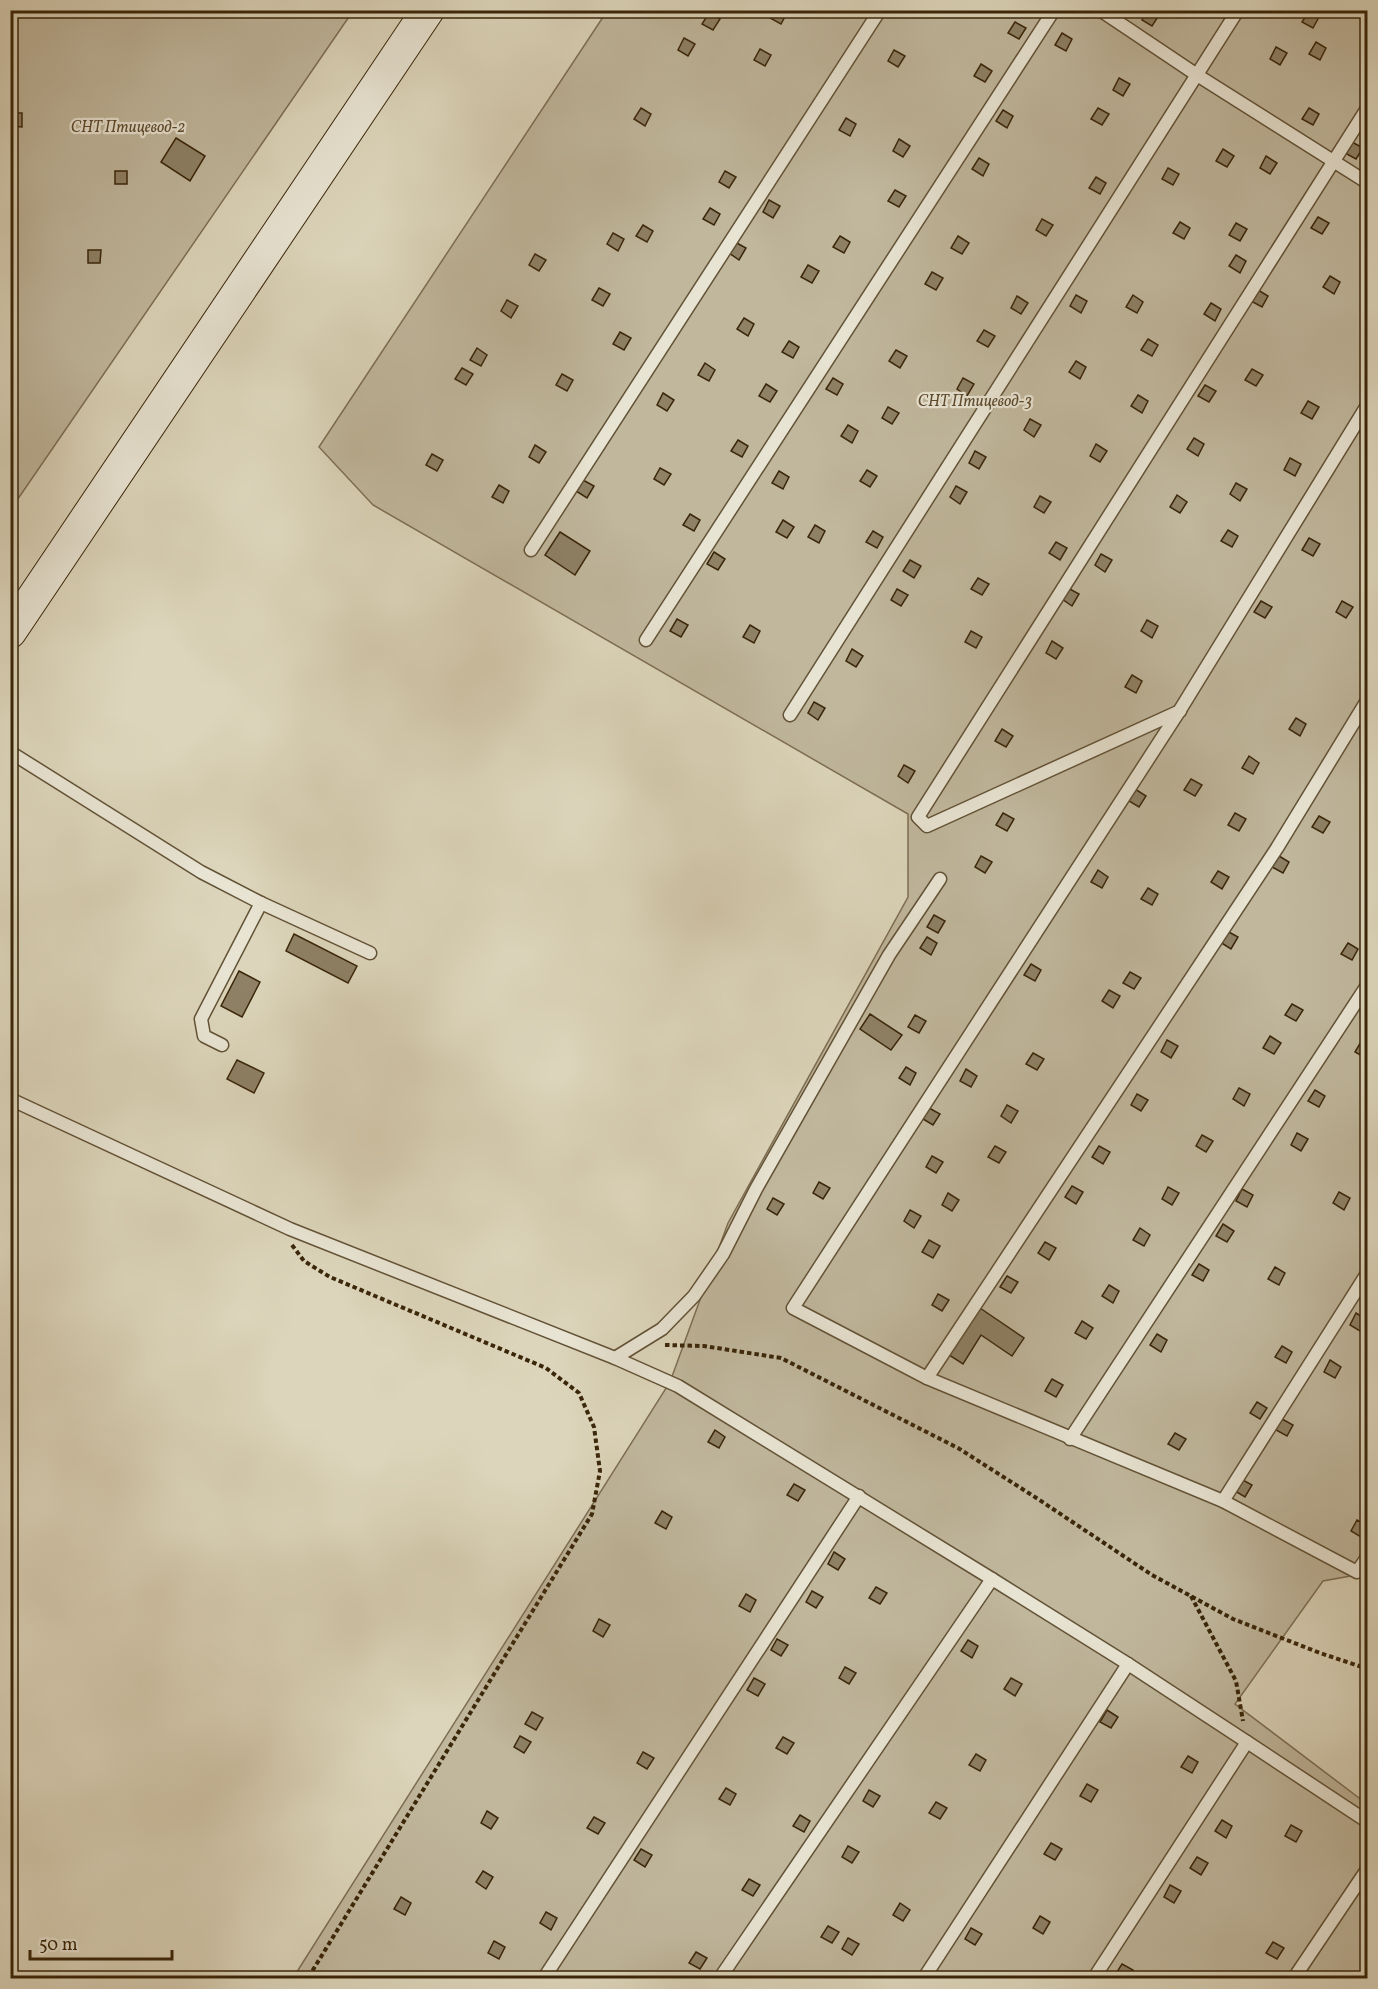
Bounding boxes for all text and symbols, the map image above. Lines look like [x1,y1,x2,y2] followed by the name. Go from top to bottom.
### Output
[71,117,185,139] park label: СНТ Птицевод-2
[918,391,1032,413] park label: СНТ Птицевод-3
[30,1923,172,1961] scale bar
[39,1933,78,1958] text: 50 m

